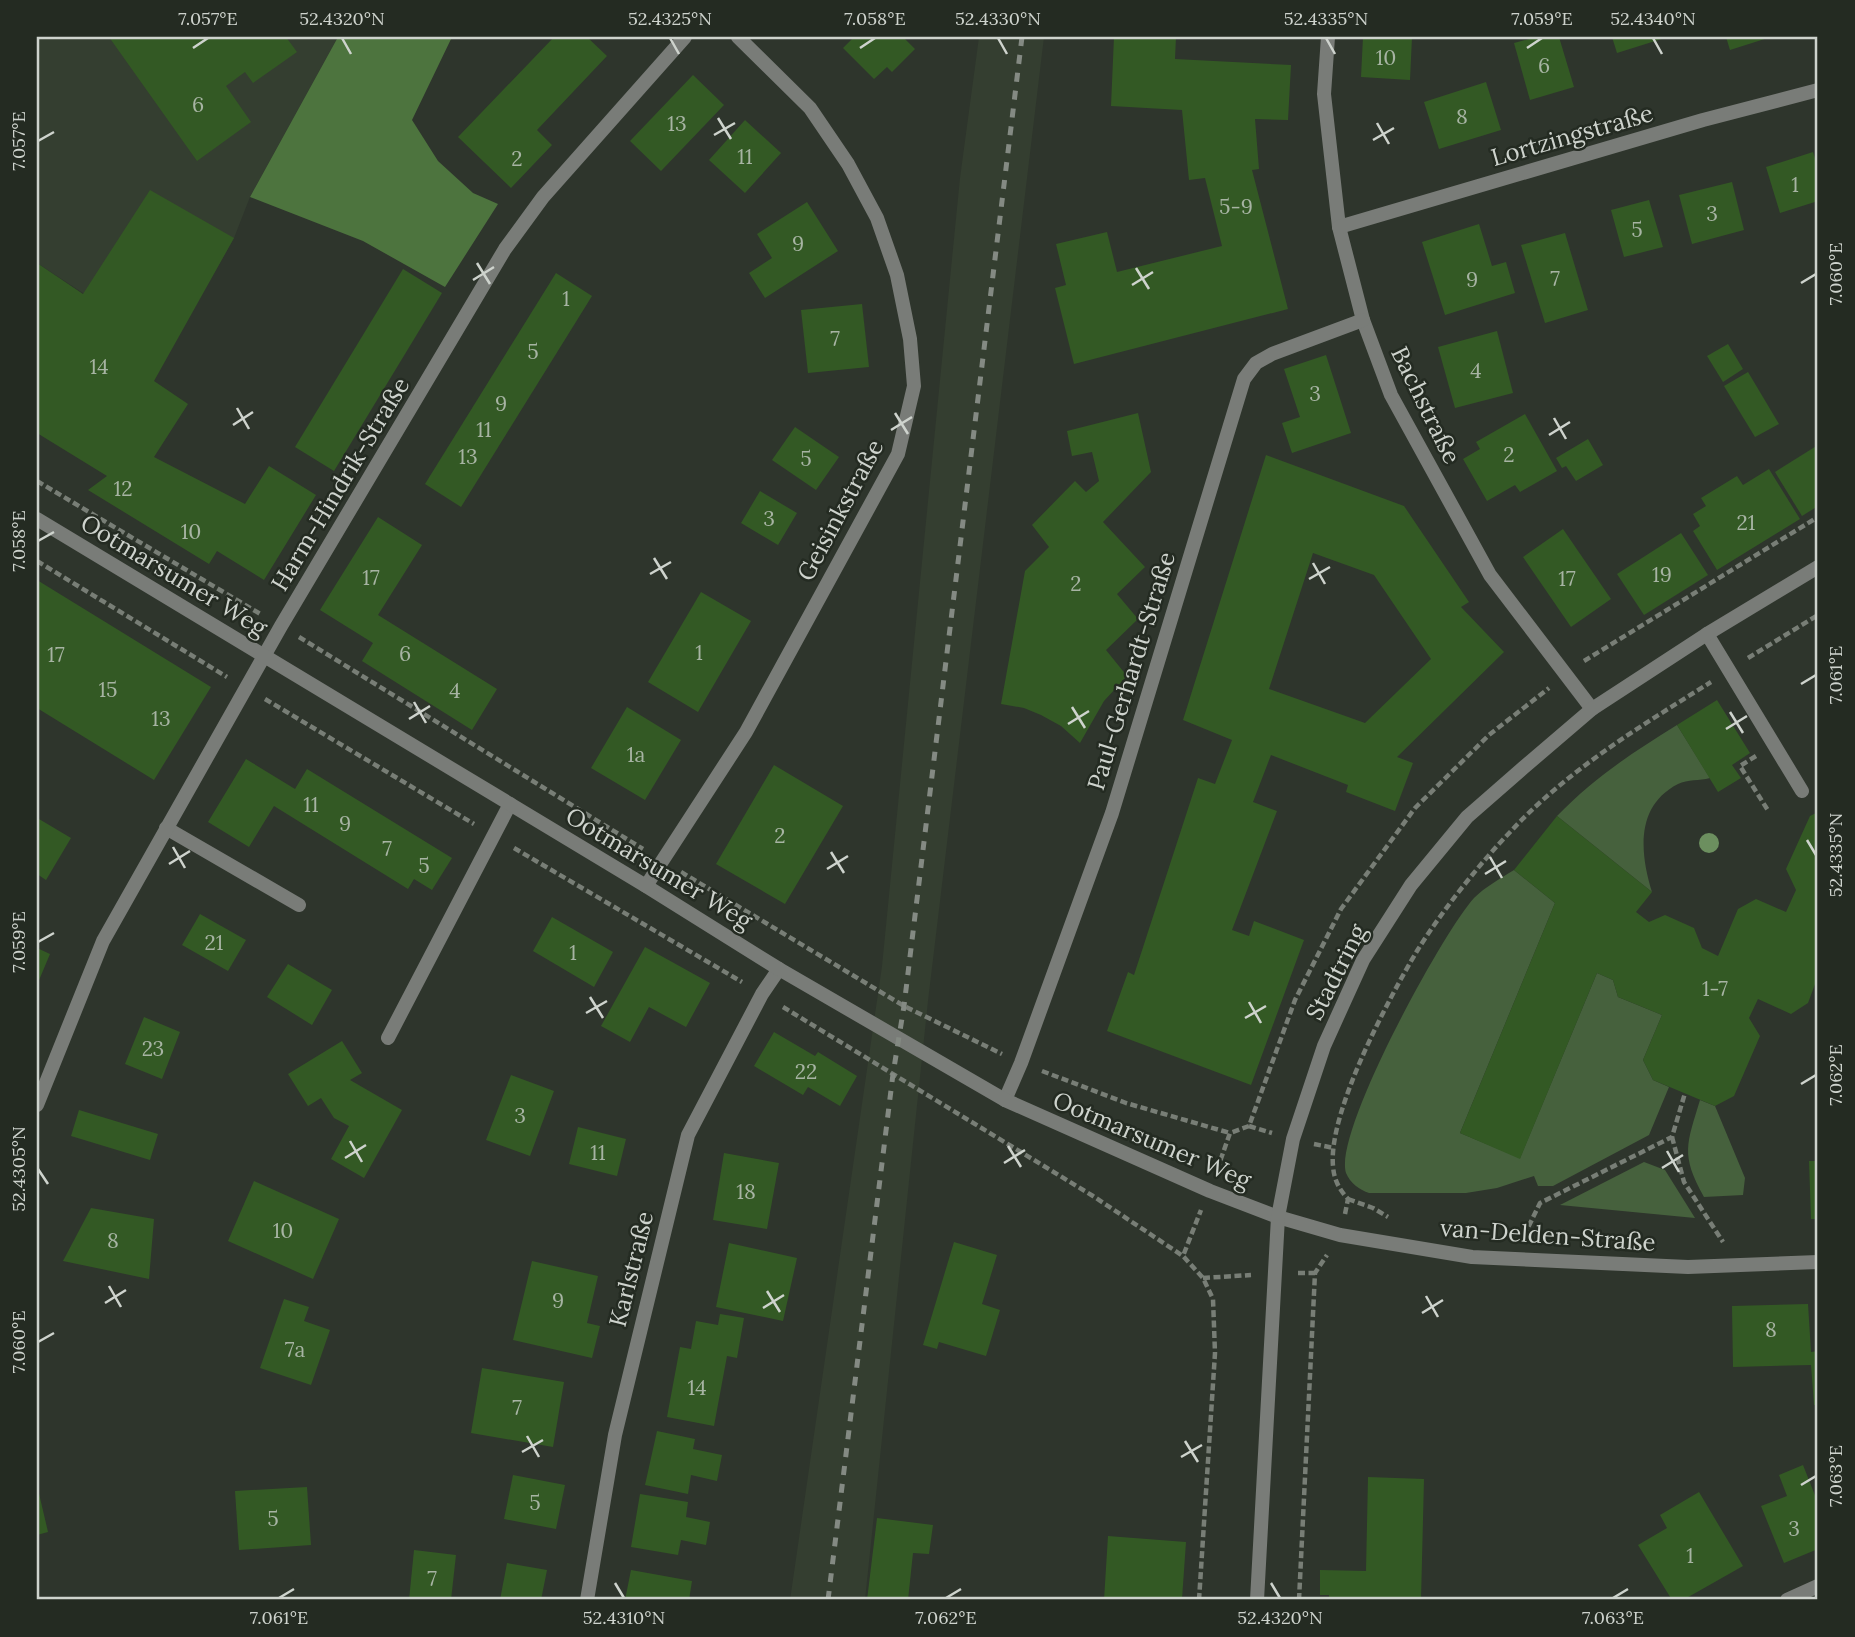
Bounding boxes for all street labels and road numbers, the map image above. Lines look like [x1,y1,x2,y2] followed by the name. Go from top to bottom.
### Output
[1487,97,1657,173] street label: Lortzingstraße
[1384,341,1468,469] street label: Bachstraße
[264,371,416,597] street label: Harm-Hindrik-Straße
[790,434,890,586] street label: Geisinkstraße
[75,507,274,643] street label: Ootmarsumer Weg
[1080,548,1182,794] street label: Paul-Gerhardt-Straße
[560,800,759,936] street label: Ootmarsumer Weg
[1299,918,1374,1025] street label: Stadtring
[1048,1084,1256,1196] street label: Ootmarsumer Weg
[602,1208,660,1330] street label: Karlstraße
[1439,1212,1657,1258] street label: van-Delden-Straße

